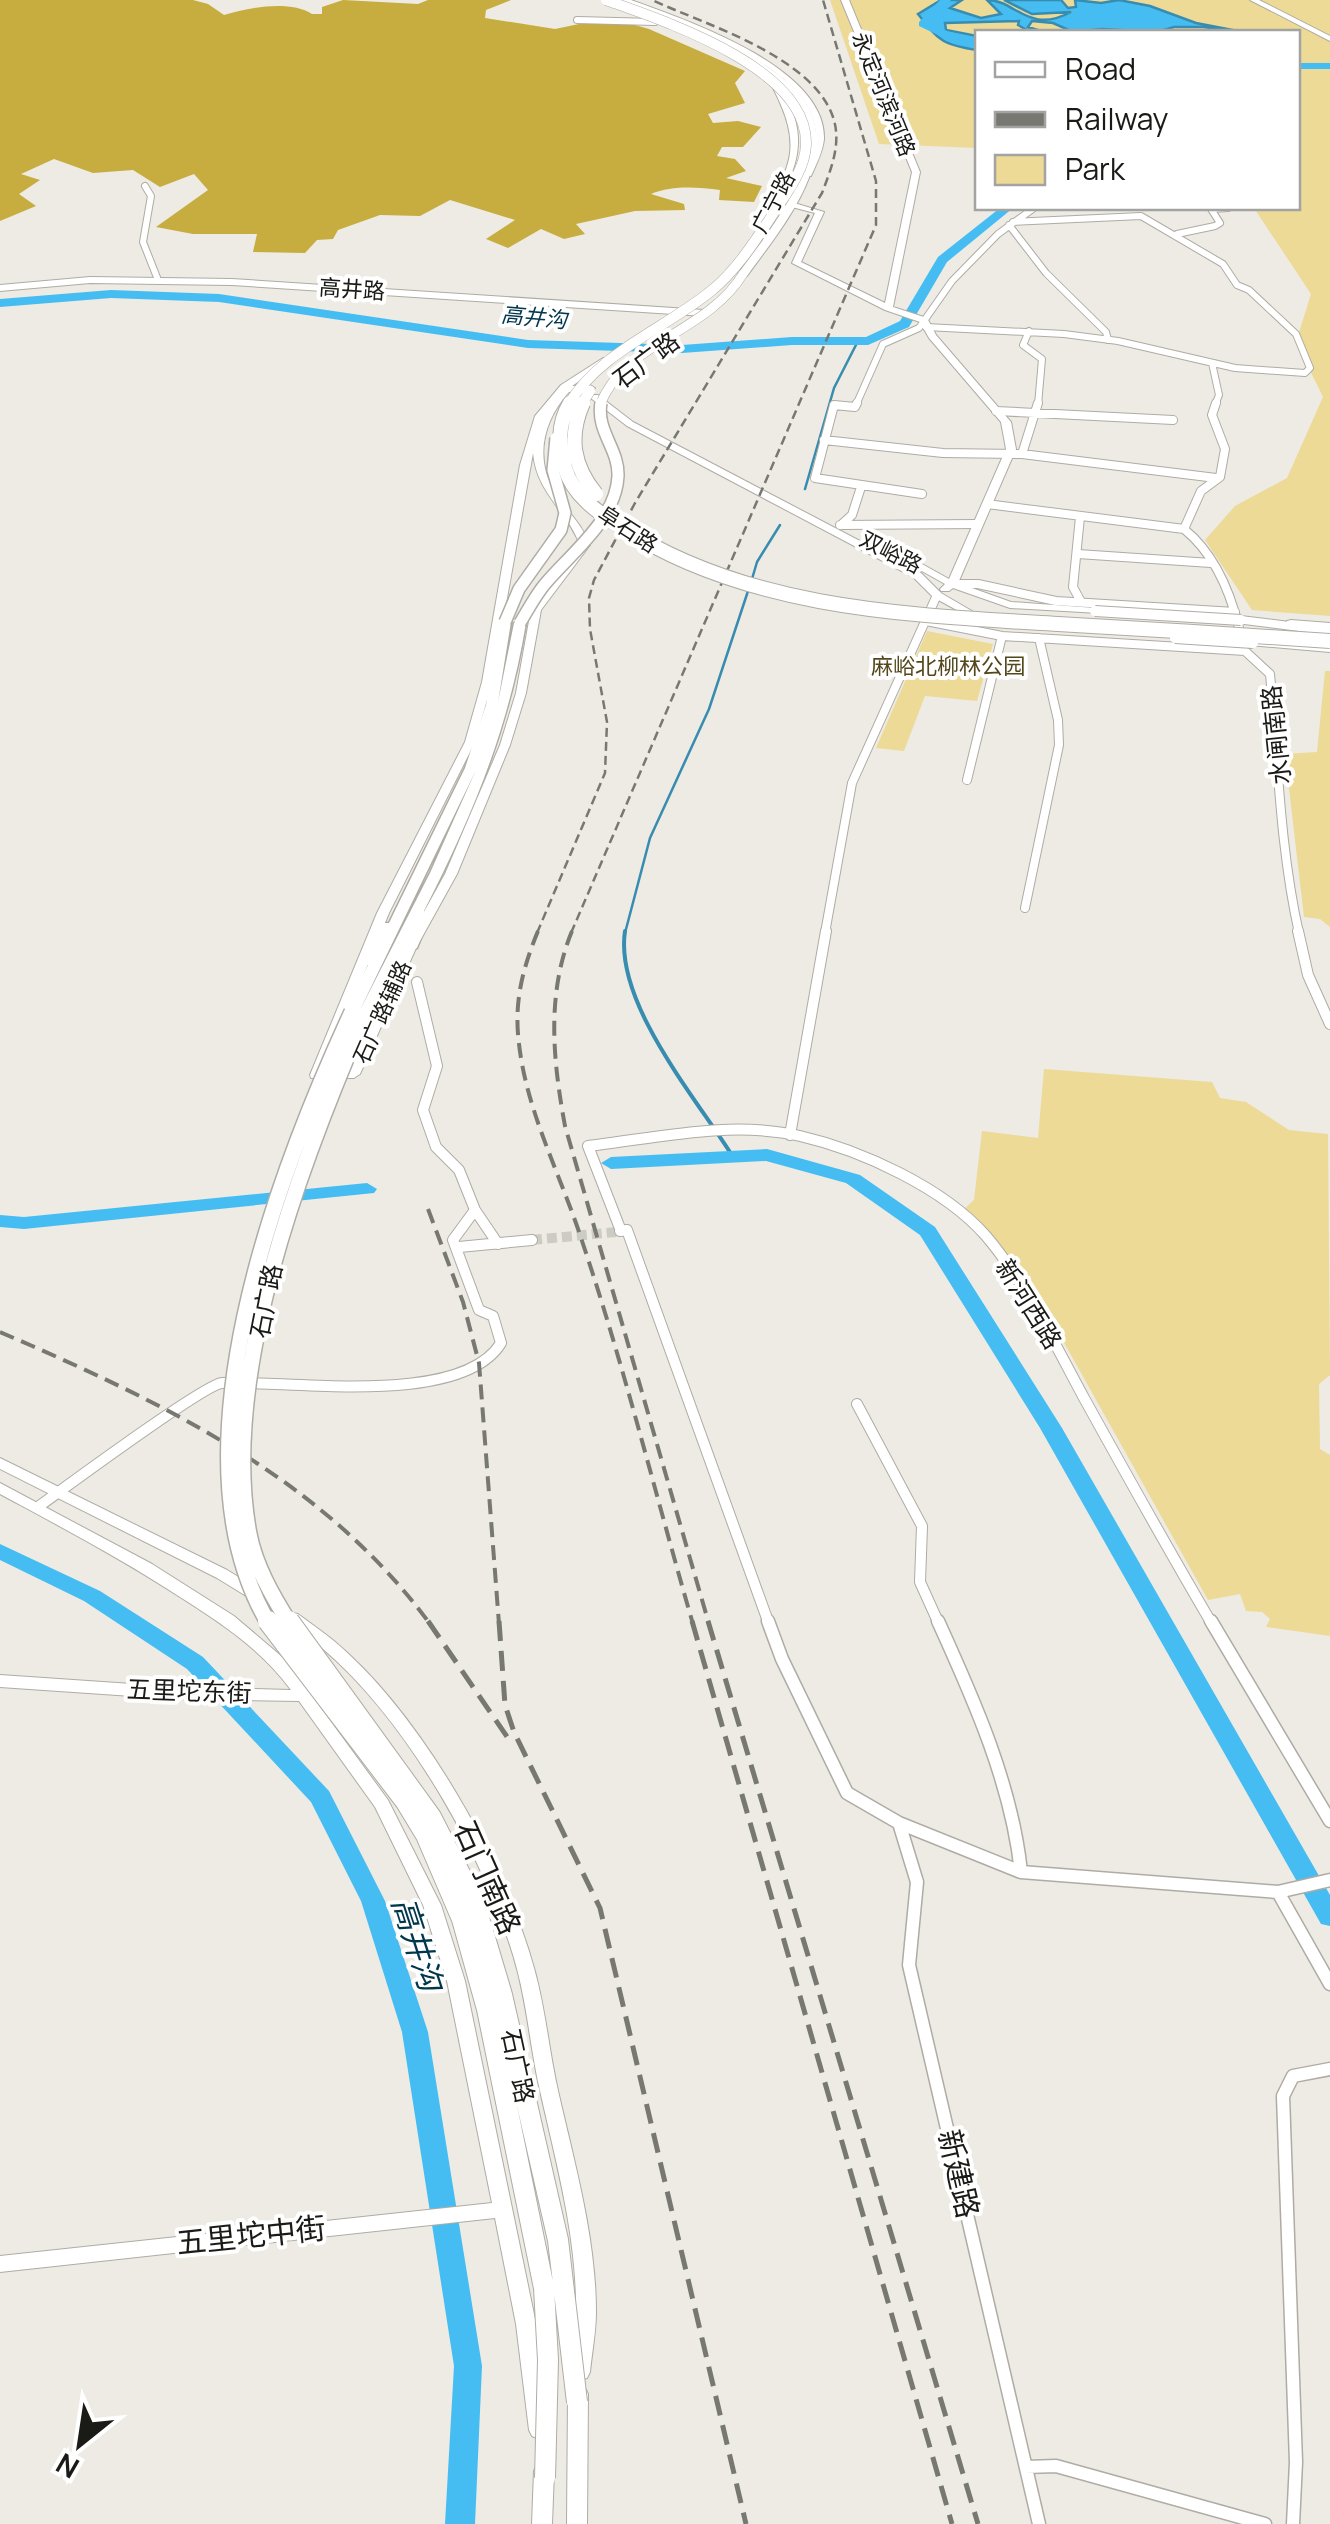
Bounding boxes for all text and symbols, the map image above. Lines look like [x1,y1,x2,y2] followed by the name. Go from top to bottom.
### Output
[845,27,923,161] street label: 永定河滨河路
[975,30,1300,210] legend
[1065,48,1136,89] text: Road
[1065,98,1168,139] text: Railway
[1065,148,1126,189] text: Park
[744,166,802,238] street label: 广宁路
[318,272,386,306] street label: 高井路
[500,299,570,335] water label: 高井沟
[605,323,686,396] street label: 石广路
[592,498,664,560] street label: 阜石路
[855,524,927,580] street label: 双峪路
[871,651,1025,681] park label: 麻峪北柳林公园
[1253,683,1298,787] street label: 水闸南路
[346,956,418,1068] street label: 石广路辅路
[988,1252,1071,1355] street label: 新河西路
[241,1261,290,1341] street label: 石广路
[126,1671,252,1710] street label: 五里坨东街
[445,1814,532,1941] street label: 石门南路
[382,1891,455,1999] water label: 高井沟
[494,2026,543,2106] street label: 石广路
[929,2125,990,2222] street label: 新建路
[174,2206,328,2263] street label: 五里坨中街
[30,2394,130,2494] north arrow
[49,2445,85,2488] text: N

